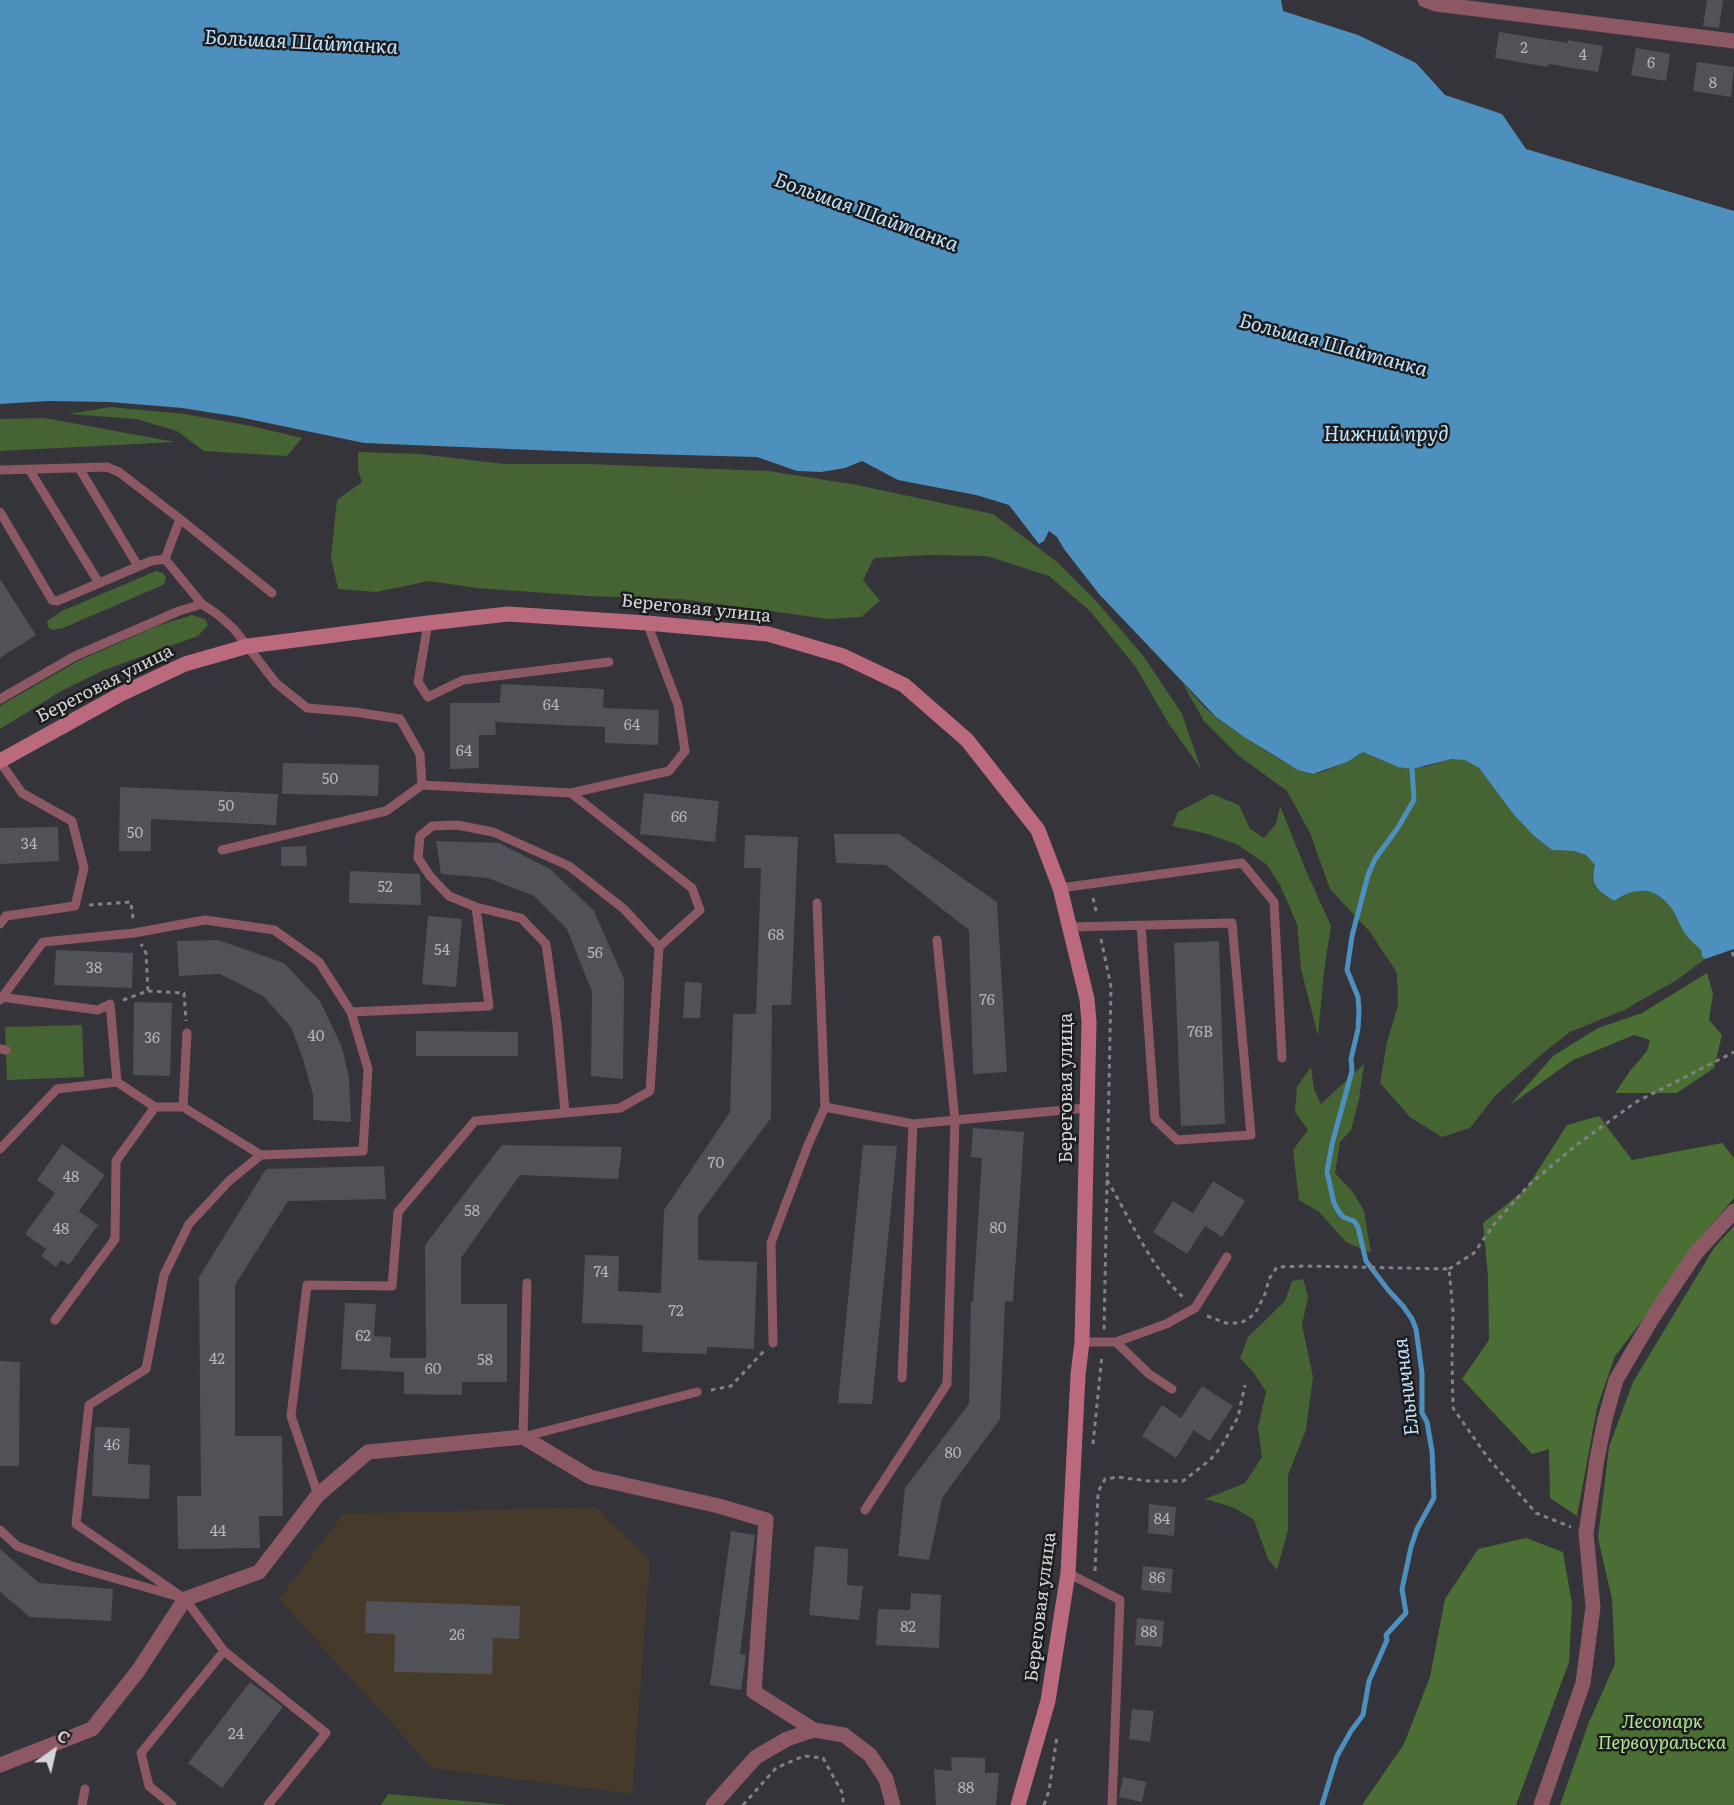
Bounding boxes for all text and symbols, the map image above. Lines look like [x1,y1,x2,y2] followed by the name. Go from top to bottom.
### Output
[203,26,399,60] water label: Большая Шайтанка
[1520,40,1528,58] house number: 2
[1579,47,1587,65] house number: 4
[1647,55,1655,73] house number: 6
[1709,75,1717,93] house number: 8
[771,169,961,257] water label: Большая Шайтанка
[1236,309,1430,383] water label: Большая Шайтанка
[1323,423,1449,447] water label: Нижний пруд
[620,590,772,628] street label: Береговая улица
[33,640,177,728] street label: Береговая улица
[543,697,559,715] house number: 64
[624,717,640,735] house number: 64
[456,743,472,761] house number: 64
[322,771,338,789] house number: 50
[218,798,234,816] house number: 50
[671,809,687,827] house number: 66
[127,825,143,843] house number: 50
[21,836,37,854] house number: 34
[377,879,393,897] house number: 52
[768,927,784,945] house number: 68
[434,942,450,960] house number: 54
[587,945,603,963] house number: 56
[86,960,102,978] house number: 38
[979,992,995,1010] house number: 76
[1056,1013,1078,1163] street label: Береговая улица
[1187,1024,1213,1042] house number: 76В
[308,1028,324,1046] house number: 40
[144,1030,160,1048] house number: 36
[708,1155,724,1173] house number: 70
[63,1169,79,1187] house number: 48
[464,1203,480,1221] house number: 58
[990,1220,1006,1238] house number: 80
[53,1221,69,1239] house number: 48
[594,1264,608,1282] house number: 74
[668,1303,684,1321] house number: 72
[355,1328,371,1346] house number: 62
[1389,1337,1425,1437] water label: Ельничная
[209,1351,225,1369] house number: 42
[477,1352,493,1370] house number: 58
[425,1361,441,1379] house number: 60
[104,1437,120,1455] house number: 46
[945,1445,961,1463] house number: 80
[1154,1511,1170,1529] house number: 84
[210,1523,226,1541] house number: 44
[1021,1531,1061,1683] street label: Береговая улица
[1149,1570,1165,1588] house number: 86
[900,1619,916,1637] house number: 82
[1141,1624,1157,1642] house number: 88
[449,1627,465,1645] house number: 26
[1598,1712,1726,1754] park label: Лесопарк Первоуральска
[24,1721,84,1781] north arrow
[53,1723,75,1749] text: С
[228,1726,244,1744] house number: 24
[958,1780,974,1798] house number: 88

